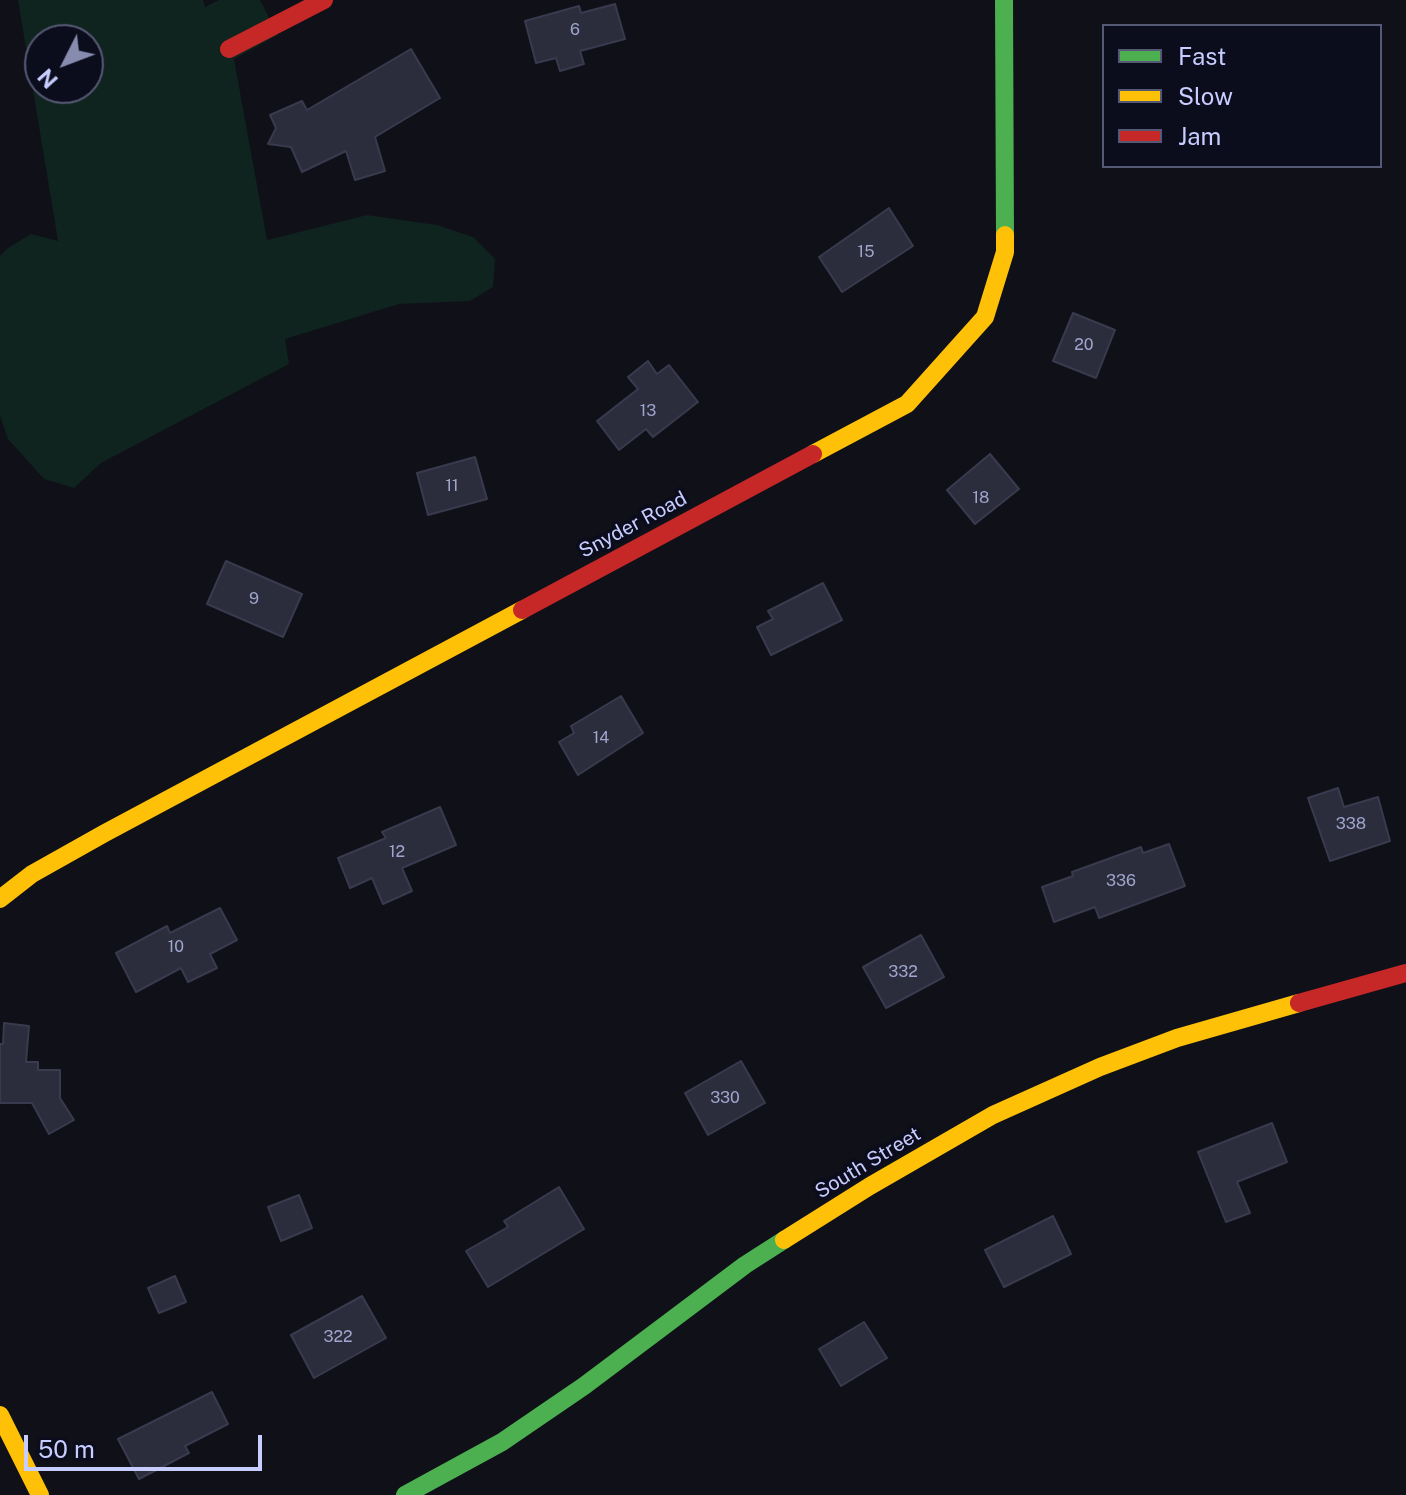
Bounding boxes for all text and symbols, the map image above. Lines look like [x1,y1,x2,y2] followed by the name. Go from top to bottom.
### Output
[570,20,580,40] house number: 6
[24,24,104,104] north arrow
[1102,24,1382,168] legend
[1178,42,1226,70] text: Fast
[32,64,63,94] text: N
[1178,82,1233,110] text: Slow
[1178,122,1221,150] text: Jam
[858,242,874,262] house number: 15
[1074,335,1094,355] house number: 20
[640,401,656,421] house number: 13
[445,476,459,496] house number: 11
[575,487,691,563] street label: Snyder Road
[973,488,989,508] house number: 18
[249,589,259,609] house number: 9
[593,728,609,748] house number: 14
[1336,814,1366,834] house number: 338
[389,842,405,862] house number: 12
[1106,871,1136,891] house number: 336
[168,937,184,957] house number: 10
[888,962,918,982] house number: 332
[710,1088,740,1108] house number: 330
[811,1122,925,1204] street label: South Street
[323,1327,353,1347] house number: 322
[28,1419,266,1469] scale bar
[38,1435,95,1463] text: 50 m

